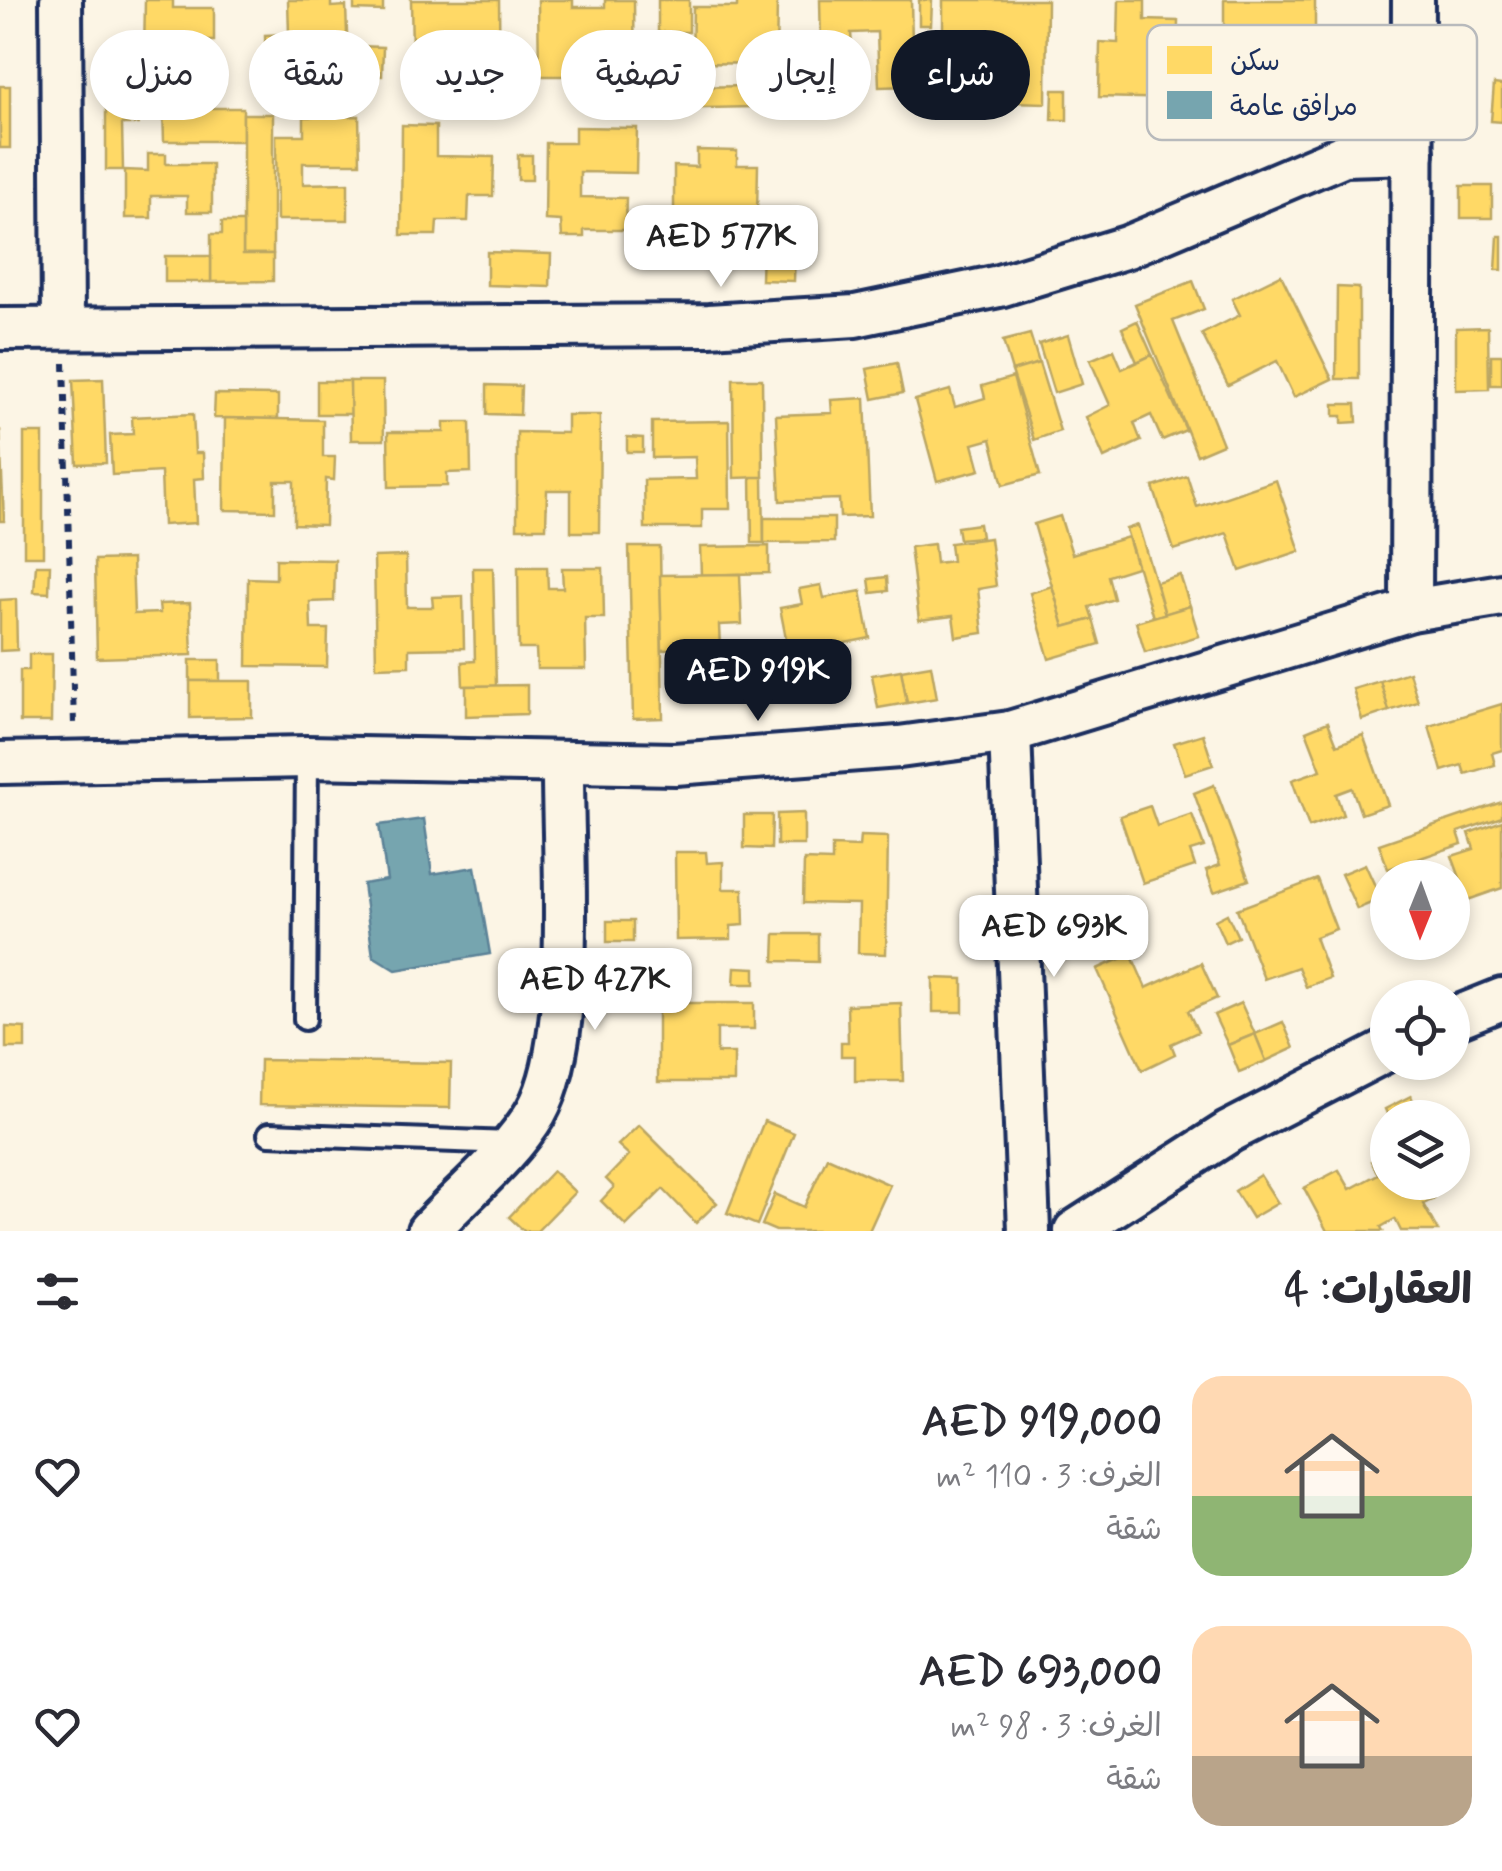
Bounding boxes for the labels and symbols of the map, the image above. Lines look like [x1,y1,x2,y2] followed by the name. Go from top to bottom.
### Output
[1147,25,1477,140] legend
[1230,44,1280,81] text: سكن
[1230,89,1358,126] text: مرافق عامة
[618,205,824,290] pin: AED 577K
[655,639,861,724] pin: AED 919K
[1370,860,1470,960] north arrow
[951,895,1157,980] pin: AED 693K
[492,948,698,1033] pin: AED 427K

